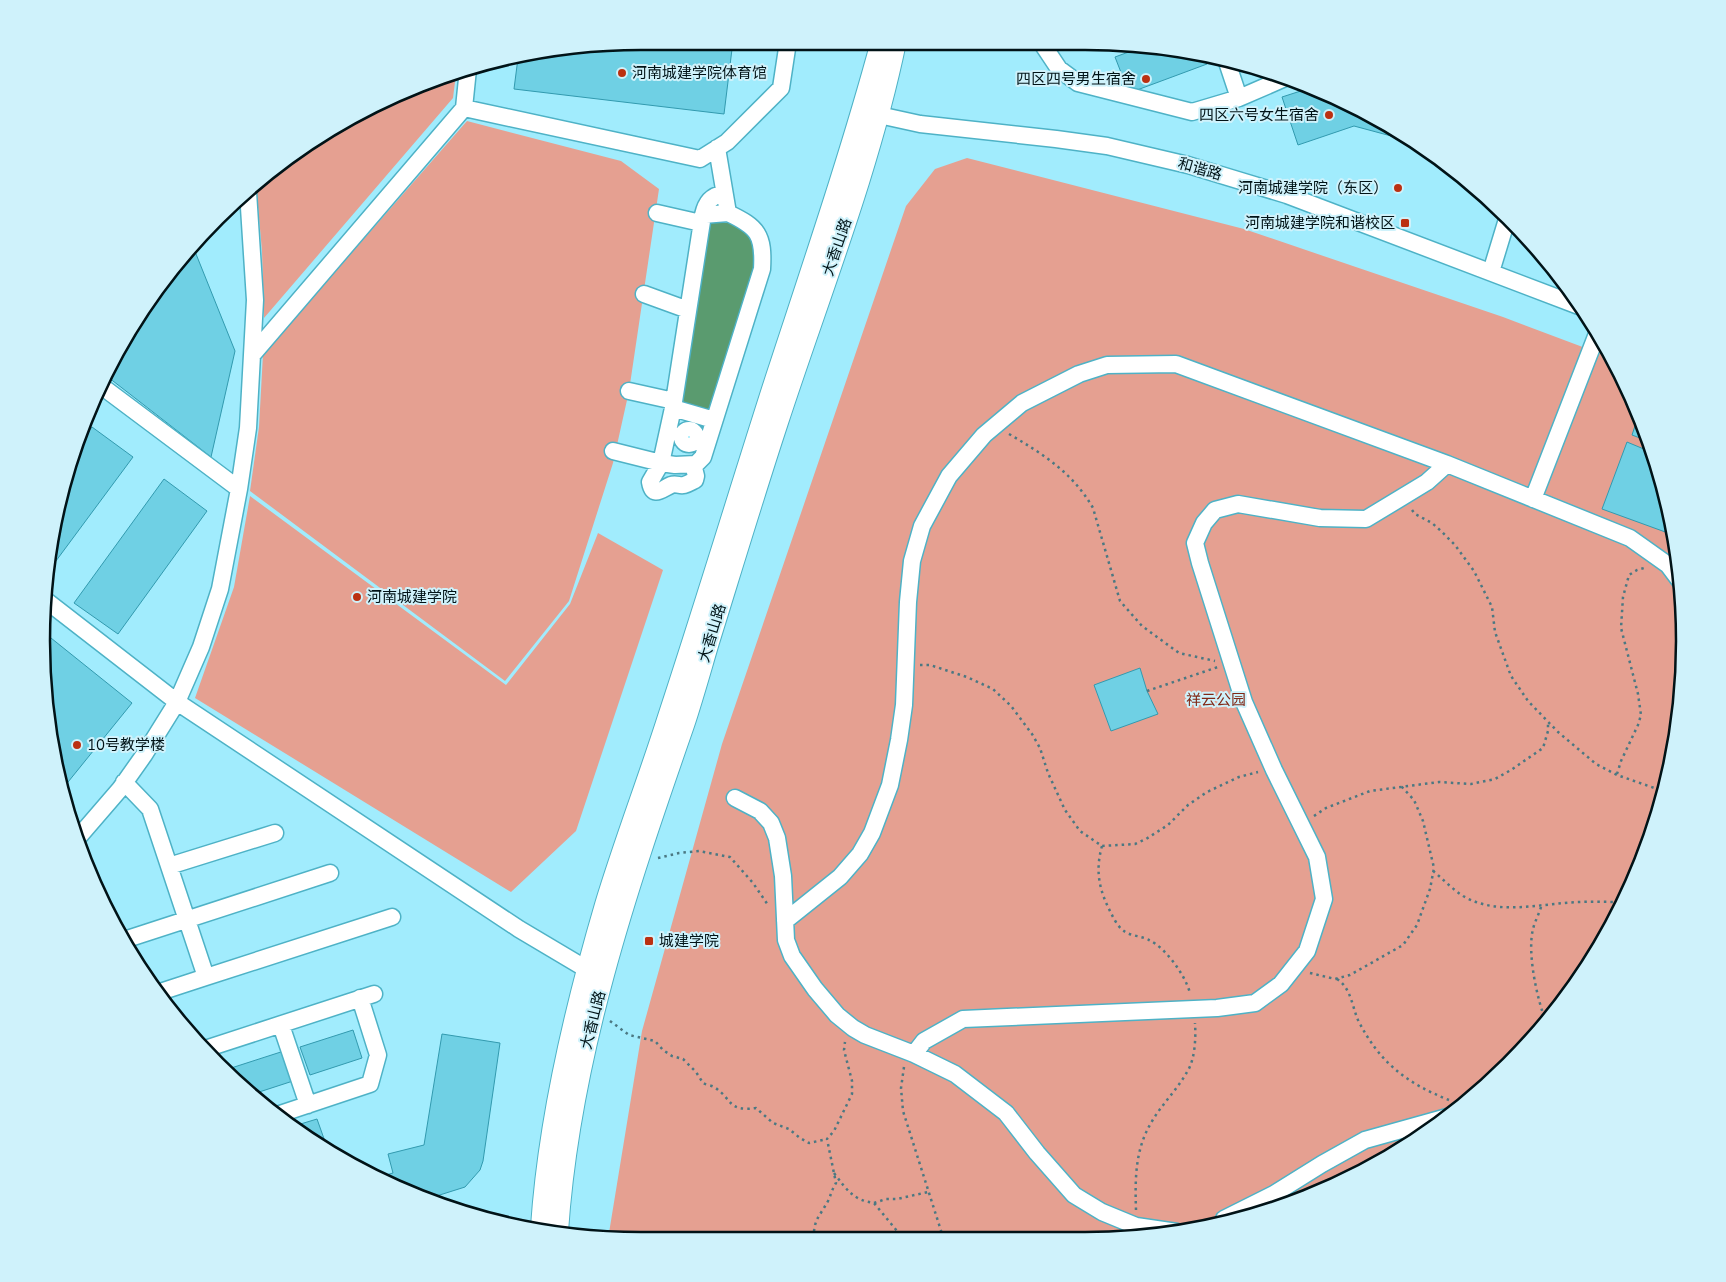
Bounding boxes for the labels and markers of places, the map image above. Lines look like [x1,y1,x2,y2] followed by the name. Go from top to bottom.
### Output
[632,63,767,83] place label: 河南城建学院体育馆
[616,67,628,79] marker: 河南城建学院体育馆
[1016,69,1136,89] place label: 四区四号男生宿舍
[1140,73,1152,85] marker: 四区四号男生宿舍
[1199,105,1319,125] place label: 四区六号女生宿舍
[1323,109,1335,121] marker: 四区六号女生宿舍
[1238,178,1388,198] place label: 河南城建学院（东区）
[1392,182,1404,194] marker: 河南城建学院（东区）
[1245,213,1395,233] place label: 河南城建学院和谐校区
[1399,217,1411,229] marker: 河南城建学院和谐校区
[367,587,457,607] place label: 河南城建学院
[351,591,363,603] marker: 河南城建学院
[87,735,165,755] place label: 10号教学楼
[71,739,83,751] marker: 10号教学楼
[659,931,719,951] place label: 城建学院
[643,935,655,947] marker: 城建学院

